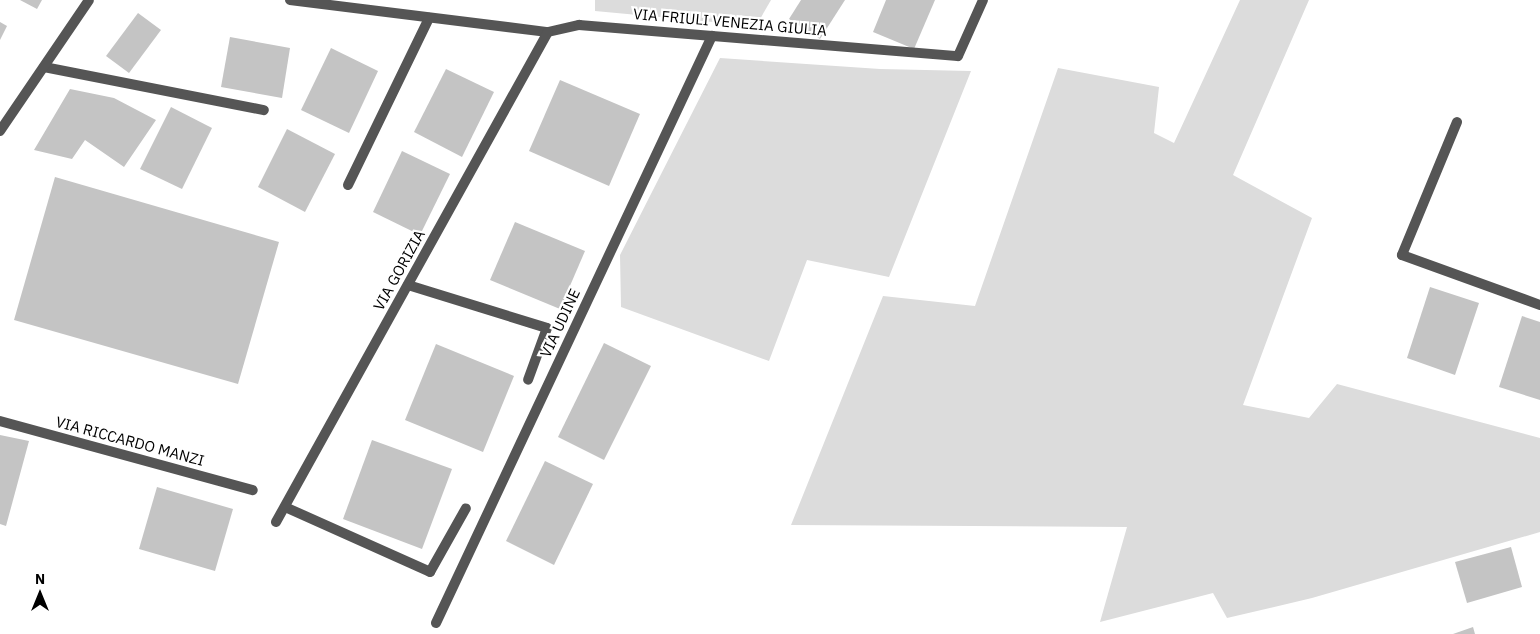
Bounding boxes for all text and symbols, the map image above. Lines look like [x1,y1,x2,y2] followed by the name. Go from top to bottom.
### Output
[632,5,828,39] street label: VIA FRIULI VENEZIA GIULIA
[369,227,429,313] street label: VIA GORIZIA
[536,286,584,360] street label: VIA UDINE
[54,413,206,469] street label: VIA RICCARDO MANZI
[15,569,65,619] north arrow
[35,570,45,588] text: N

